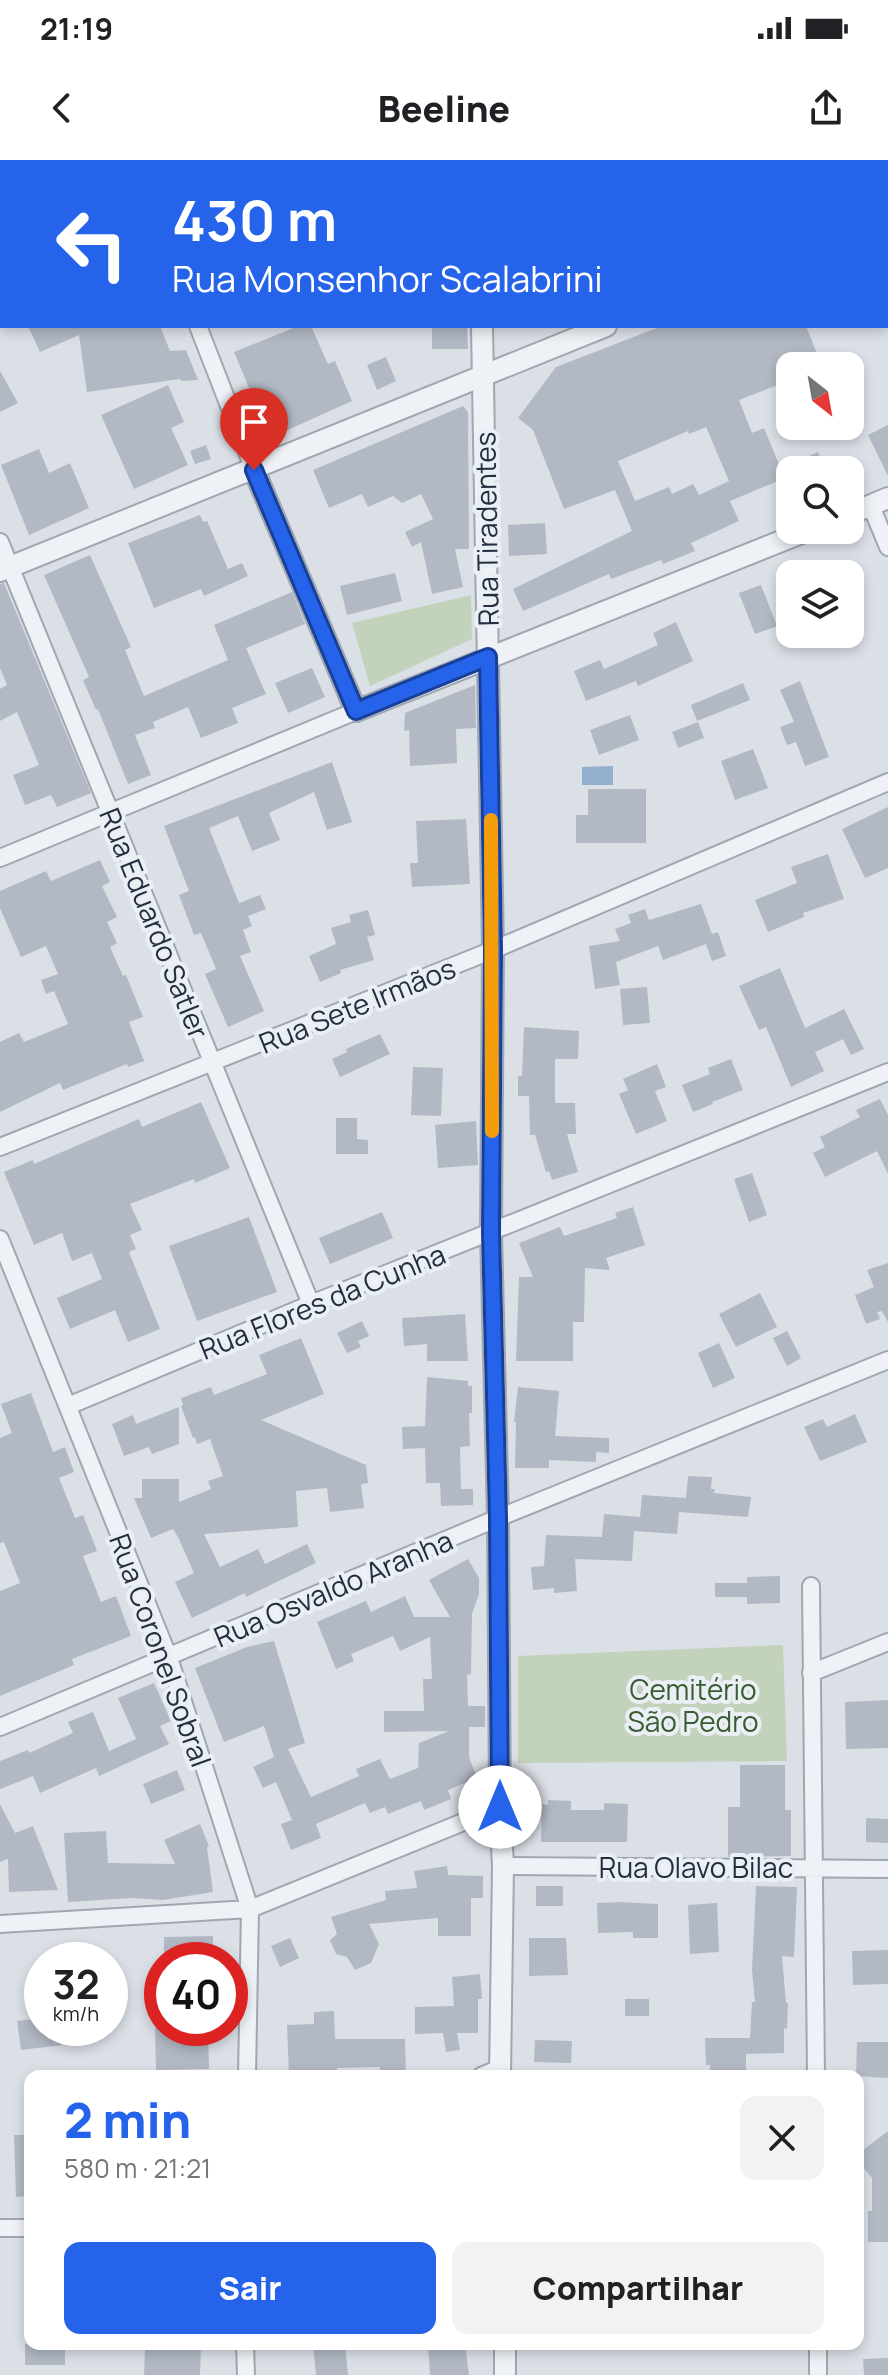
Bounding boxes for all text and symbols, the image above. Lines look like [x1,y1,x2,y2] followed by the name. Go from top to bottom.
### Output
[40,8,113,49] text: 21:19
[378,84,510,133] text: Beeline
[40,86,84,130] icon: back
[804,86,848,130] icon: share
[172,181,337,258] text: 430 m
[40,192,144,296] icon: left
[172,254,603,303] text: Rua Monsenhor Scalabrini
[776,352,864,440] north arrow
[776,352,864,648] map controls
[220,388,288,470] pin
[232,400,276,444] icon: arrive
[465,431,507,627] street label: Rua Tiradentes
[776,456,864,544] button: search
[776,560,864,648] button: layers
[91,802,219,1044] street label: Rua Eduardo Satler
[253,948,461,1062] street label: Rua Sete Irmãos
[193,1234,451,1368] street label: Rua Flores da Cunha
[208,1521,458,1655] street label: Rua Osvaldo Aranha
[101,1528,221,1772] street label: Rua Coronel Sobral
[627,1670,759,1740] park label: Cemitério São Pedro
[458,1765,542,1849] position arrow
[599,1848,793,1886] street label: Rua Olavo Bilac
[144,1942,248,2046] speed limit sign: 40
[52,1956,100,2011] text: 32
[53,2000,99,2027] text: km/h
[64,2087,191,2152] text: 2 min
[740,2096,824,2180] button: close
[64,2150,211,2186] text: 580 m · 21:21
[64,2242,436,2334] button: Sair
[452,2242,824,2334] button: Compartilhar

